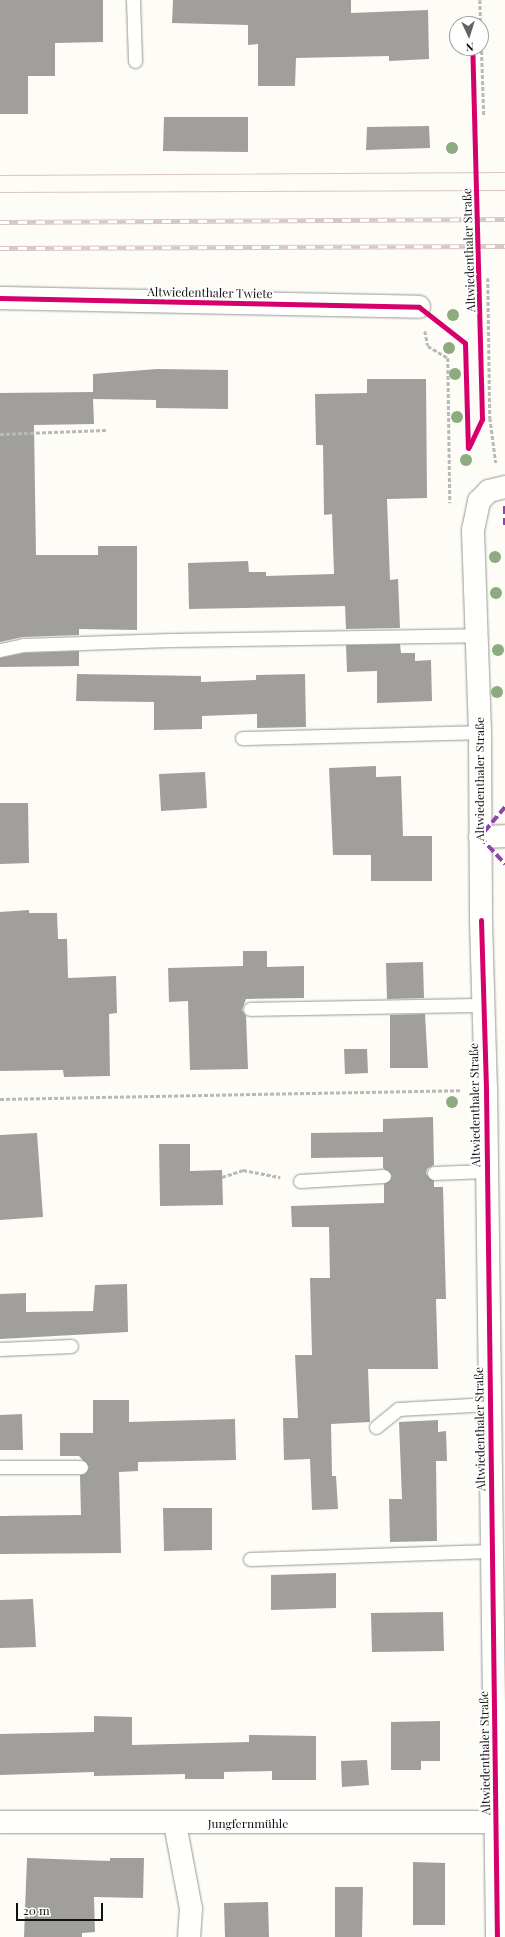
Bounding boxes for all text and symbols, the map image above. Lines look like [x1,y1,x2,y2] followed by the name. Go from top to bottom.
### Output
[449,16,489,56] north arrow
[465,40,474,55] text: N
[460,188,478,312] street label: Altwiedenthaler Straße
[147,285,273,301] street label: Altwiedenthaler Twiete
[473,717,487,841] street label: Altwiedenthaler Straße
[467,1043,483,1167] street label: Altwiedenthaler Straße
[472,1367,488,1491] street label: Altwiedenthaler Straße
[477,1691,493,1815] street label: Altwiedenthaler Straße
[208,1817,288,1831] street label: Jungfernmühle
[18,1895,105,1921] scale bar
[23,1902,50,1918] text: 20 m

